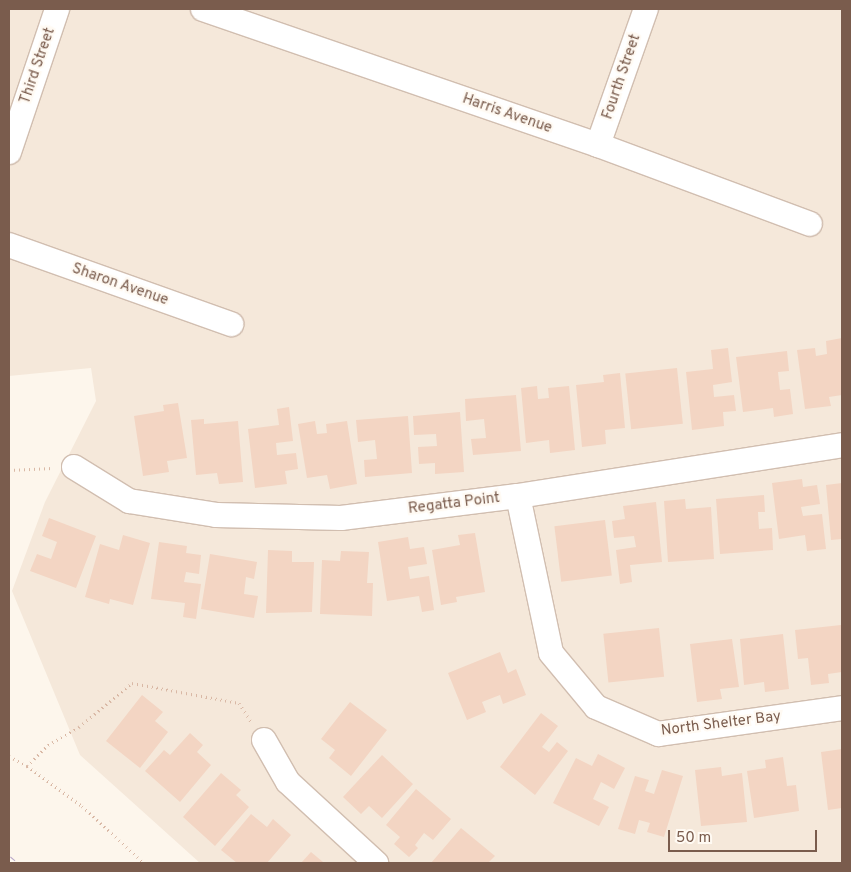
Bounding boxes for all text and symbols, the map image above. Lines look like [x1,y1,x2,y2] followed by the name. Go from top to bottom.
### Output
[17,25,59,107] street label: Third Street
[599,32,645,122] street label: Fourth Street
[460,90,554,138] street label: Harris Avenue
[69,260,171,310] street label: Sharon Avenue
[407,489,501,519] street label: Regatta Point
[660,708,782,740] street label: North Shelter Bay
[671,820,820,852] scale bar
[676,829,711,848] text: 50 m

